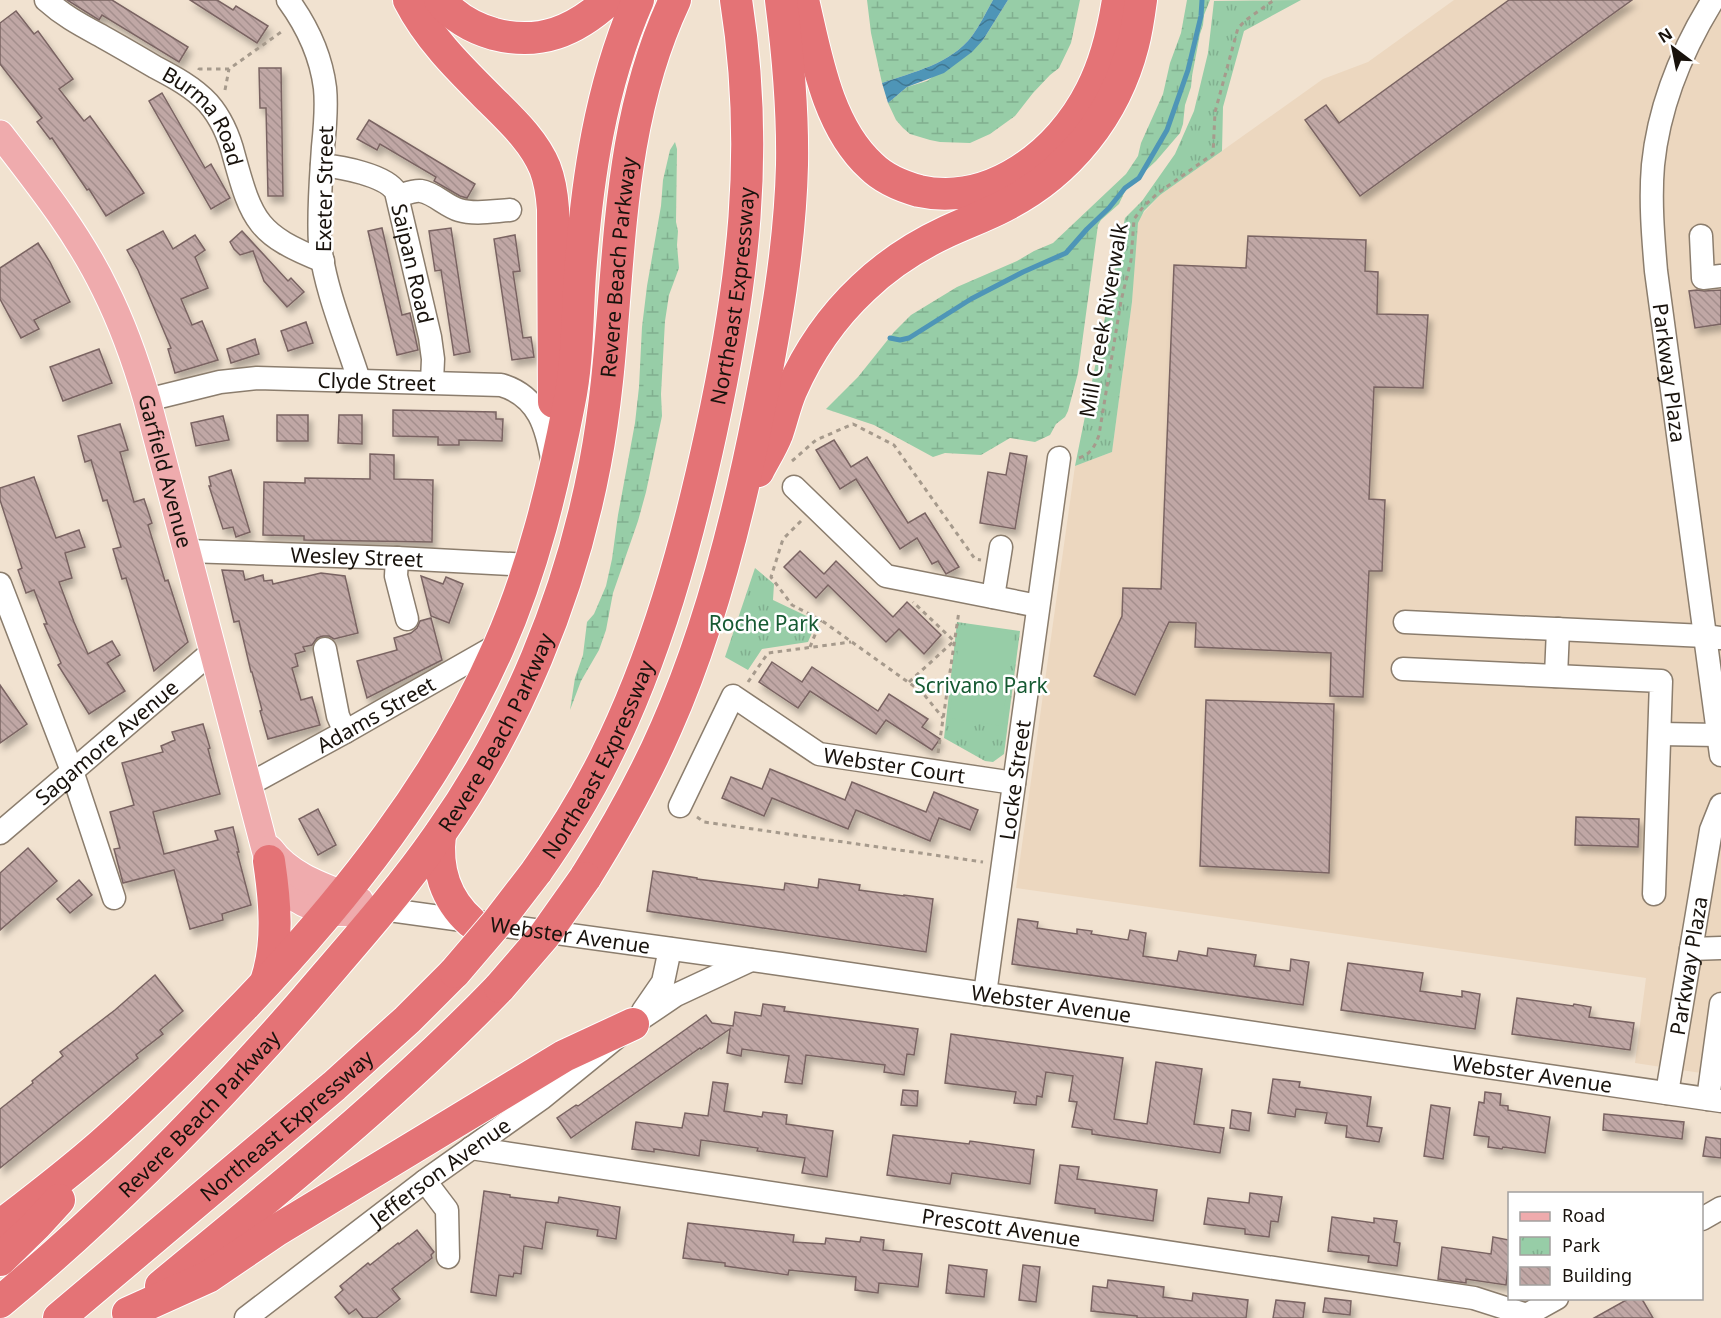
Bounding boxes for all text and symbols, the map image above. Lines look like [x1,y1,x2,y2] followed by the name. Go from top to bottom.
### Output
[1643,18,1703,78] north arrow
[1654,23,1676,48] text: N
[157,60,250,169] street label: Burma Road
[309,125,339,252] street label: Exeter Street
[593,154,643,379] street label: Revere Beach Parkway
[703,186,760,407] street label: Northeast Expressway
[385,201,440,326] street label: Saipan Road
[1072,220,1134,420] street label: Mill Creek Riverwalk
[1646,301,1693,444] street label: Parkway Plaza
[317,366,437,397] street label: Clyde Street
[132,391,199,551] street label: Garfield Avenue
[290,540,424,573] street label: Wesley Street
[709,609,820,637] park label: Roche Park
[431,628,559,837] street label: Revere Beach Parkway
[535,656,660,864] street label: Northeast Expressway
[311,669,440,759] street label: Adams Street
[914,671,1049,699] park label: Scrivano Park
[29,673,184,811] street label: Sagamore Avenue
[992,718,1037,842] street label: Locke Street
[822,741,967,790] street label: Webster Court
[1663,894,1714,1037] street label: Parkway Plaza
[488,910,652,960] street label: Webster Avenue
[970,978,1133,1029] street label: Webster Avenue
[112,1024,286,1204] street label: Revere Beach Parkway
[194,1043,379,1207] street label: Northeast Expressway
[1450,1048,1614,1099] street label: Webster Avenue
[362,1111,516,1234] street label: Jefferson Avenue
[1508,1192,1703,1300] legend
[920,1202,1082,1253] street label: Prescott Avenue
[1562,1203,1605,1227] text: Road
[1562,1233,1600,1257] text: Park
[1562,1263,1632,1287] text: Building

